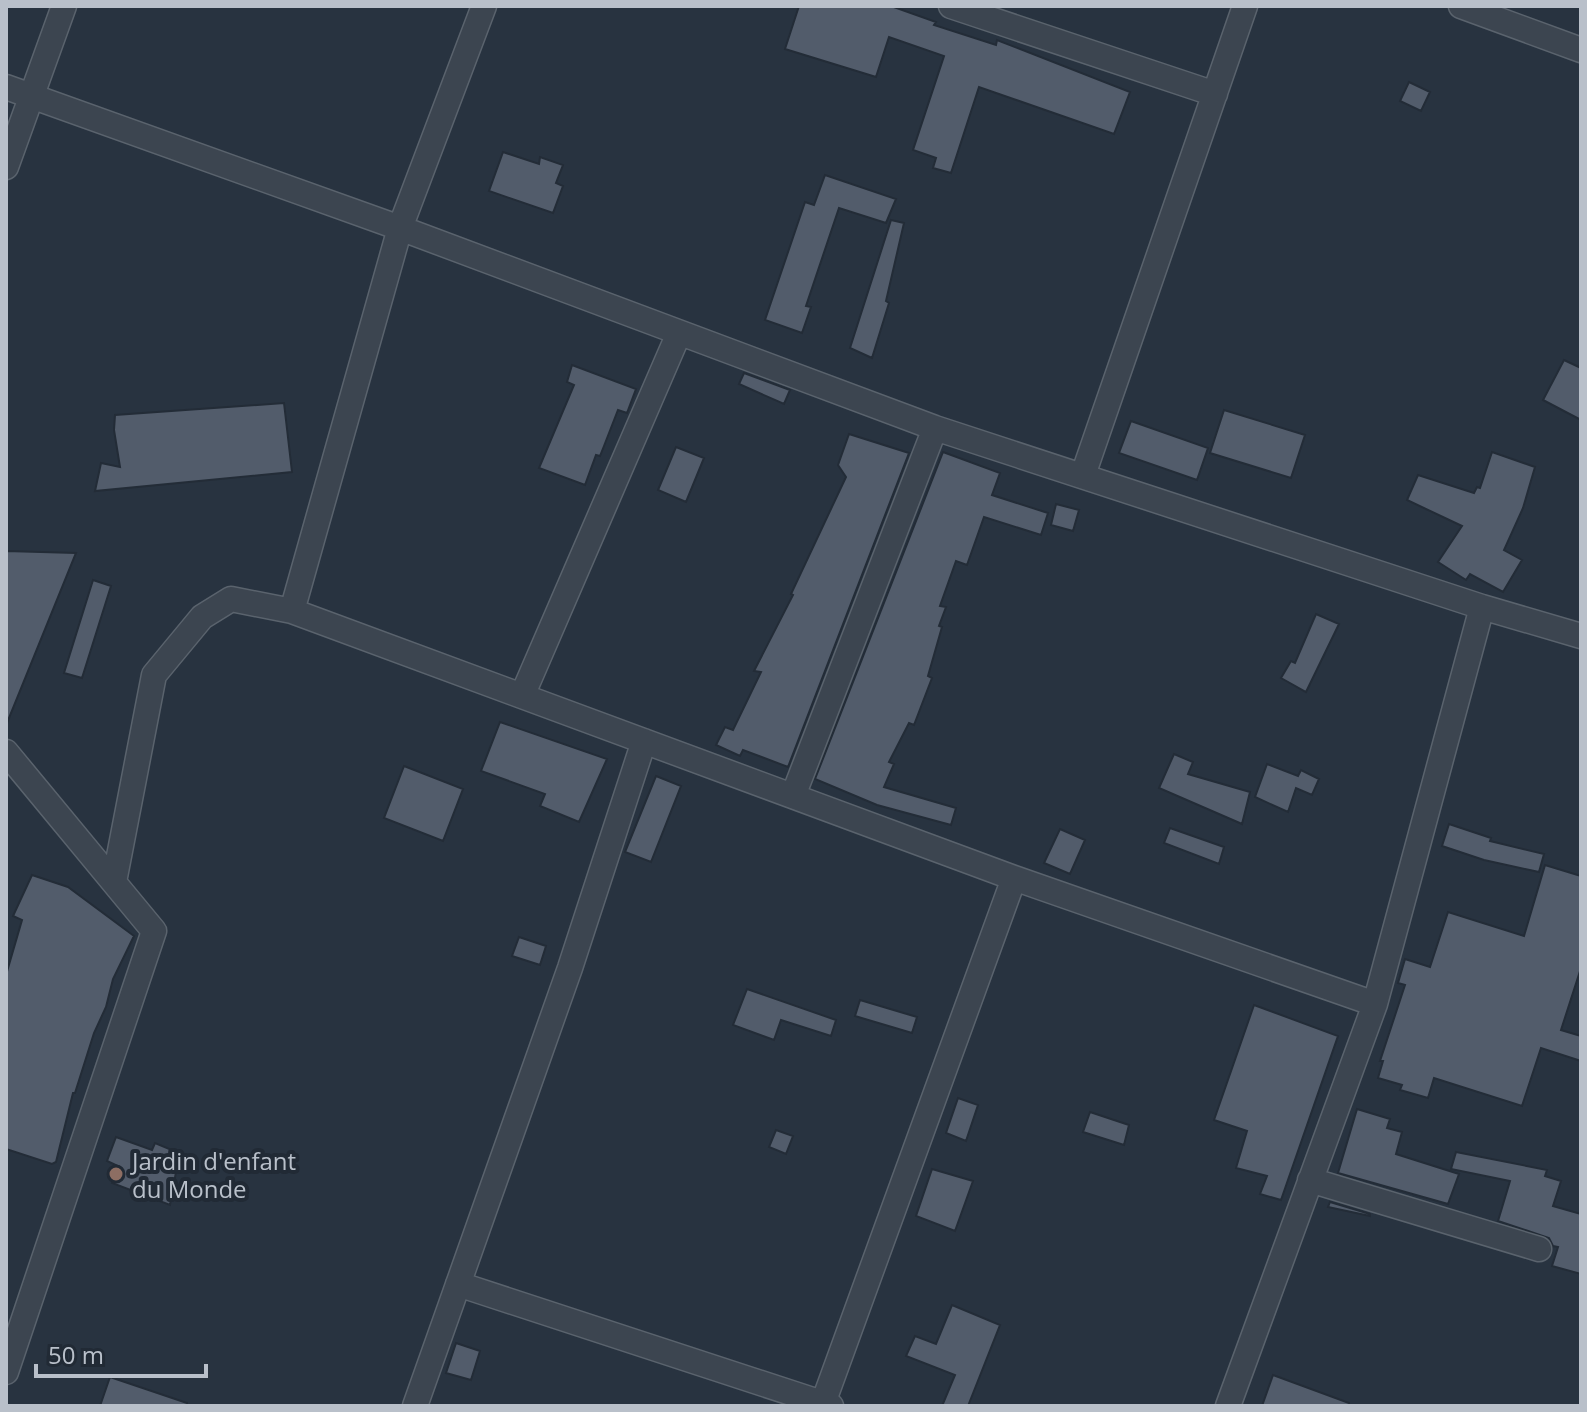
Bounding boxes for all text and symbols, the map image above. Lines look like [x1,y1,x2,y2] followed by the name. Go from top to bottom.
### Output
[130,1144,296,1205] place label: Jardin d'enfant du Monde
[107,1165,125,1183] marker: Jardin d'enfant du Monde
[36,1328,206,1378] scale bar
[48,1338,104,1371] text: 50 m

